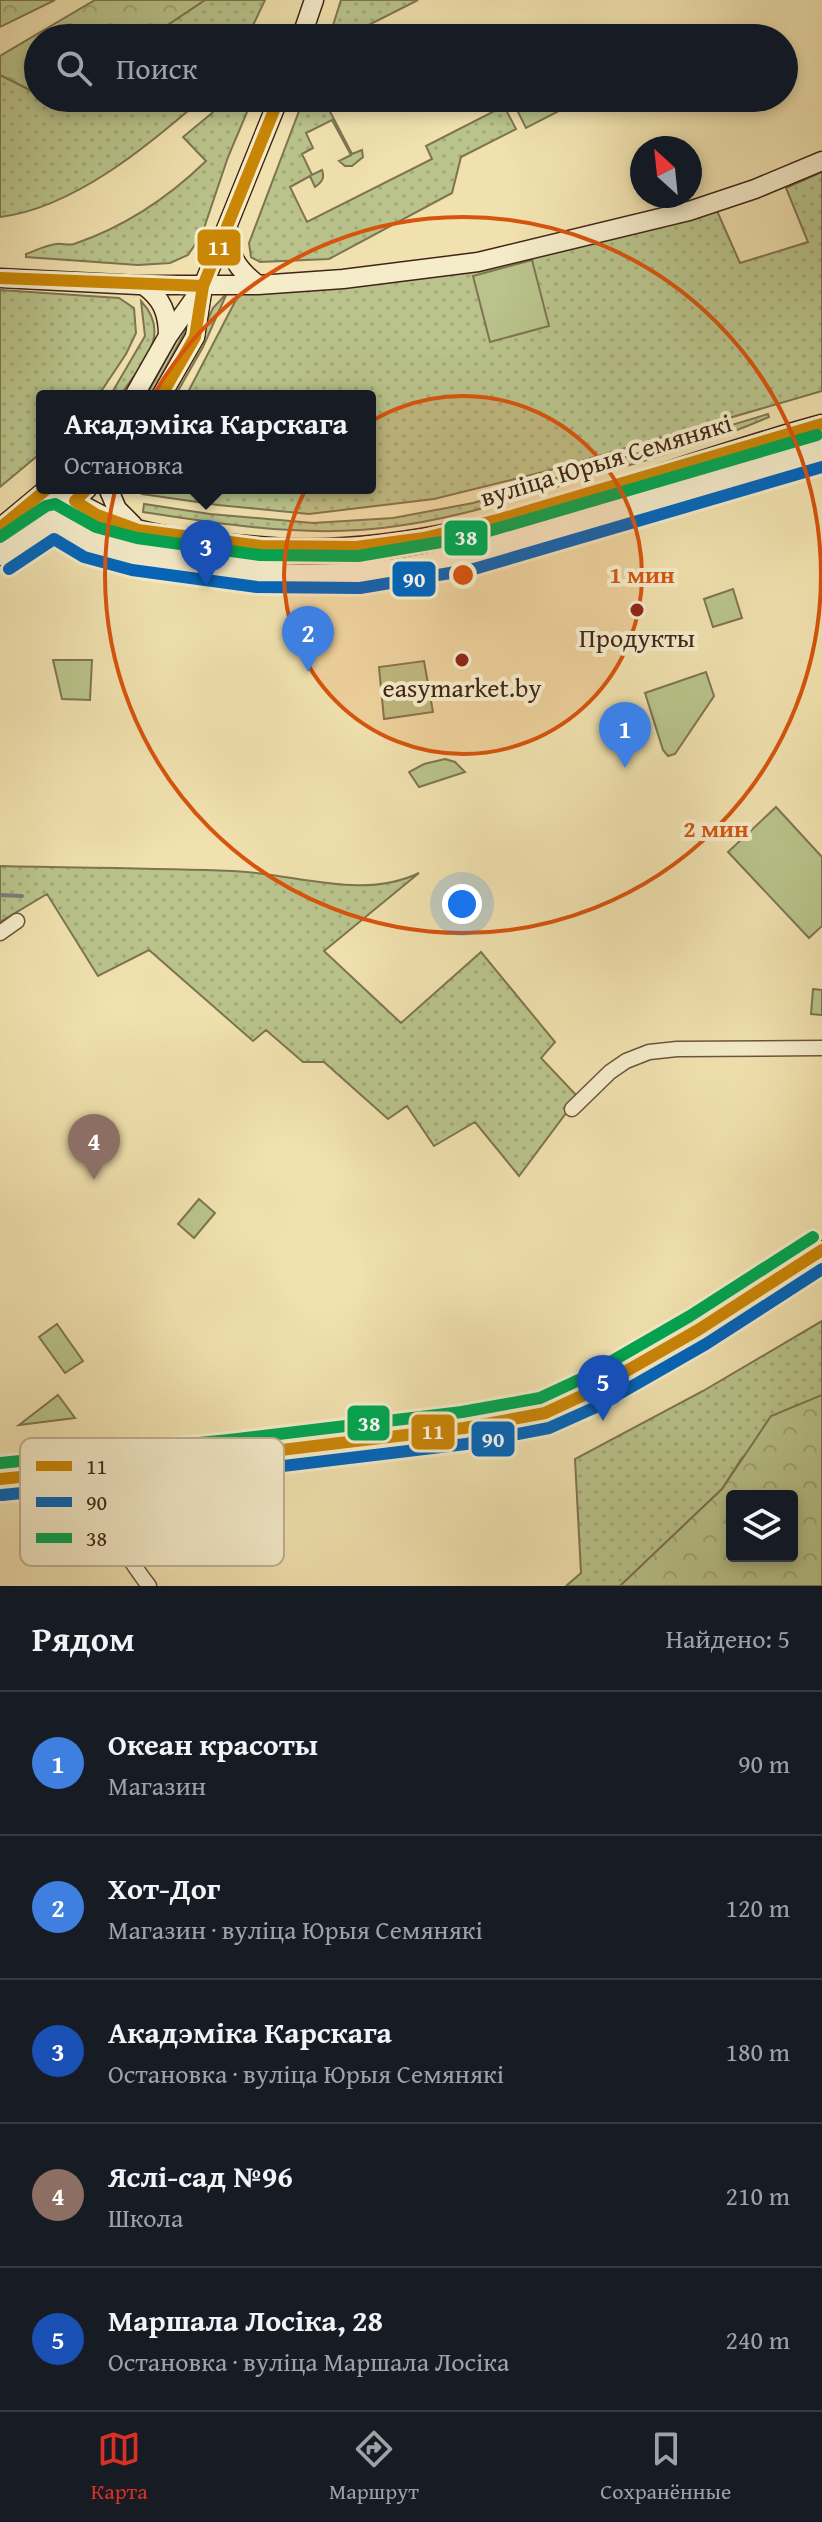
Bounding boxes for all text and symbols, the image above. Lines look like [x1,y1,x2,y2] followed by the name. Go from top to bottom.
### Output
[24,24,798,112] search box
[52,46,96,90] icon: search
[116,46,198,90] text: Поиск
[630,136,702,208] north arrow
[196,228,242,267] line badge: 11
[208,231,230,263] text: 11
[36,390,376,494] popup
[64,401,348,445] text: Акадэміка Карскага
[475,403,736,516] street label: вуліца Юрыя Семянякі
[64,445,183,484] text: Остановка
[443,519,489,557] line badge: 38
[180,520,232,586] pin: 3
[455,521,477,553] text: 38
[609,557,675,592] text: 1 мин
[391,560,437,598] line badge: 90
[449,561,477,589] centre of rings
[403,563,425,595] text: 90
[628,601,646,619] marker: Продукты
[282,606,334,672] pin: 2
[579,618,695,657] place label: Продукты
[453,651,471,669] marker: easymarket.by
[383,668,541,707] place label: easymarket.by
[599,702,651,768] pin: 1
[683,811,749,846] text: 2 мин
[442,884,482,924] your location
[68,1114,120,1180] pin: 4
[577,1355,629,1421] pin: 5
[346,1404,391,1442] line badge: 38
[358,1407,380,1439] text: 38
[410,1413,456,1451] line badge: 11
[422,1415,444,1447] text: 11
[470,1420,516,1458] line badge: 90
[482,1423,504,1455] text: 90
[20,1438,284,1566] legend
[86,1450,107,1482] text: 11
[86,1486,107,1518] text: 90
[726,1490,798,1562] map controls
[726,1490,798,1562] button: layers
[86,1522,107,1554] text: 38
[32,1614,135,1663] text: Рядом
[666,1619,790,1658] text: Найдено: 5
[108,1722,318,1766] text: Океан красоты
[51,1744,65,1783] text: 1
[738,1744,790,1783] text: 90 m
[108,1766,206,1805] text: Магазин
[108,1866,220,1910] text: Хот-Дог
[51,1888,65,1927] text: 2
[725,1888,790,1927] text: 120 m
[108,1910,483,1949] text: Магазин · вуліца Юрыя Семянякі
[108,2010,392,2054] text: Акадэміка Карскага
[51,2032,65,2071] text: 3
[725,2032,790,2071] text: 180 m
[108,2054,504,2093] text: Остановка · вуліца Юрыя Семянякі
[108,2154,293,2198] text: Яслі-сад №96
[51,2176,65,2215] text: 4
[725,2176,790,2215] text: 210 m
[108,2198,183,2237] text: Школа
[108,2298,383,2342] text: Маршала Лосіка, 28
[51,2320,65,2359] text: 5
[725,2320,790,2359] text: 240 m
[108,2342,509,2381] text: Остановка · вуліца Маршала Лосіка
[91,2427,148,2507] tab: Карта
[329,2427,419,2507] tab: Маршрут
[600,2427,731,2507] tab: Сохранённые

